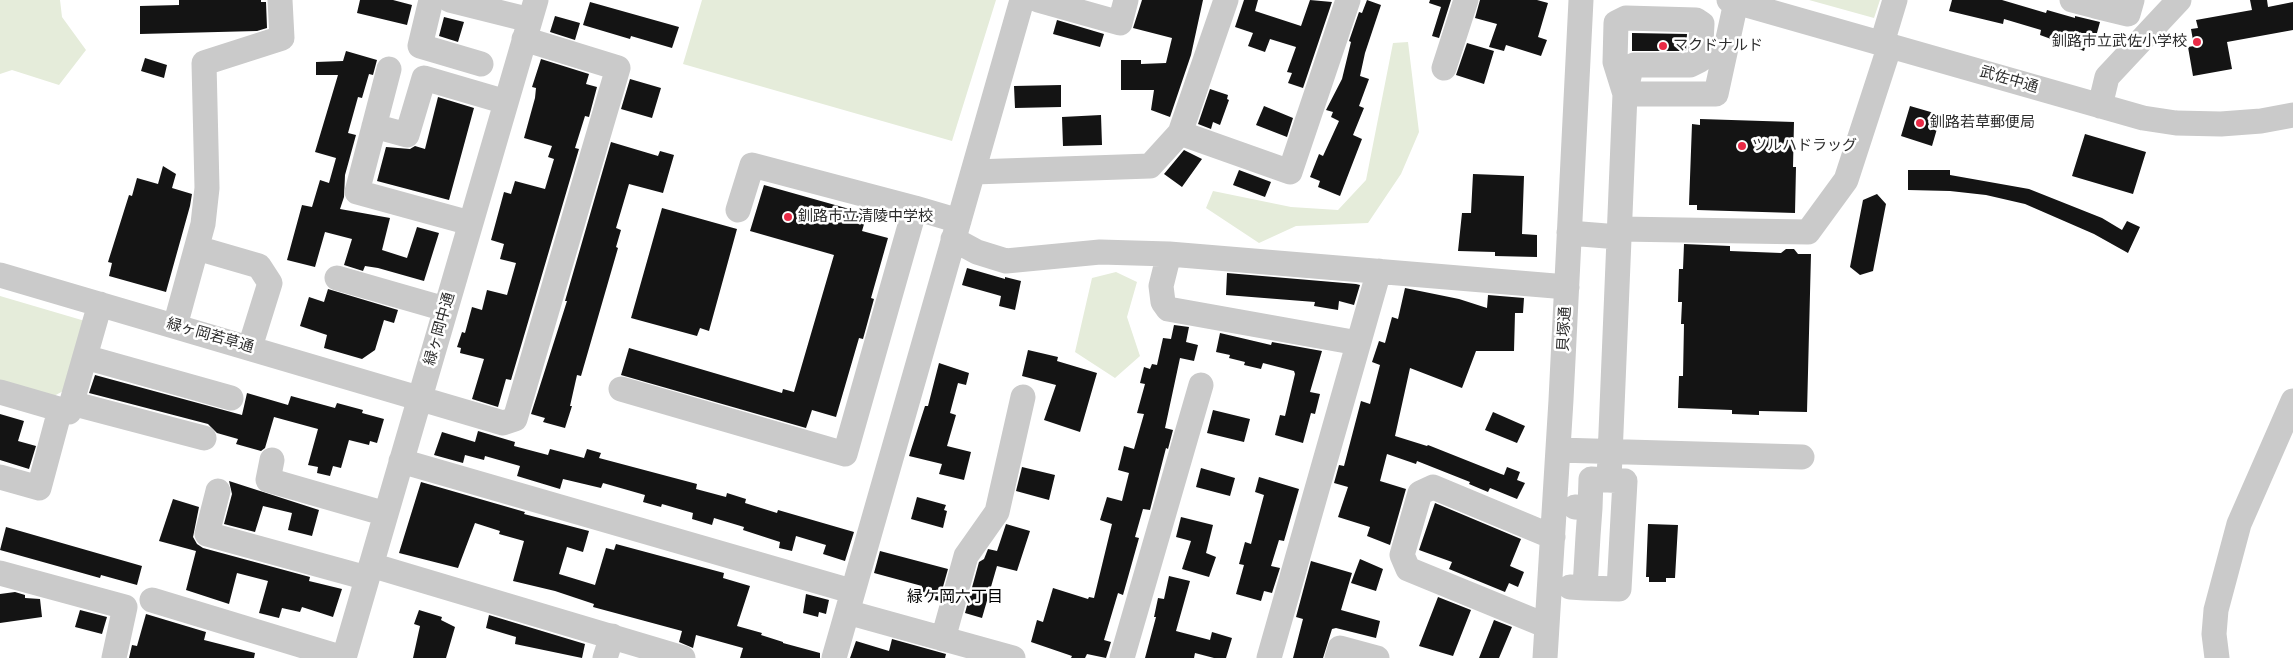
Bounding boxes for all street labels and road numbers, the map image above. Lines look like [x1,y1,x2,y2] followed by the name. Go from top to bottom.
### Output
[1978,63,2040,97] street label: 武佐中通
[421,290,459,368] street label: 緑ヶ岡中通
[1555,306,1575,352] street label: 貝塚通
[164,315,256,357] street label: 緑ヶ岡若草通

